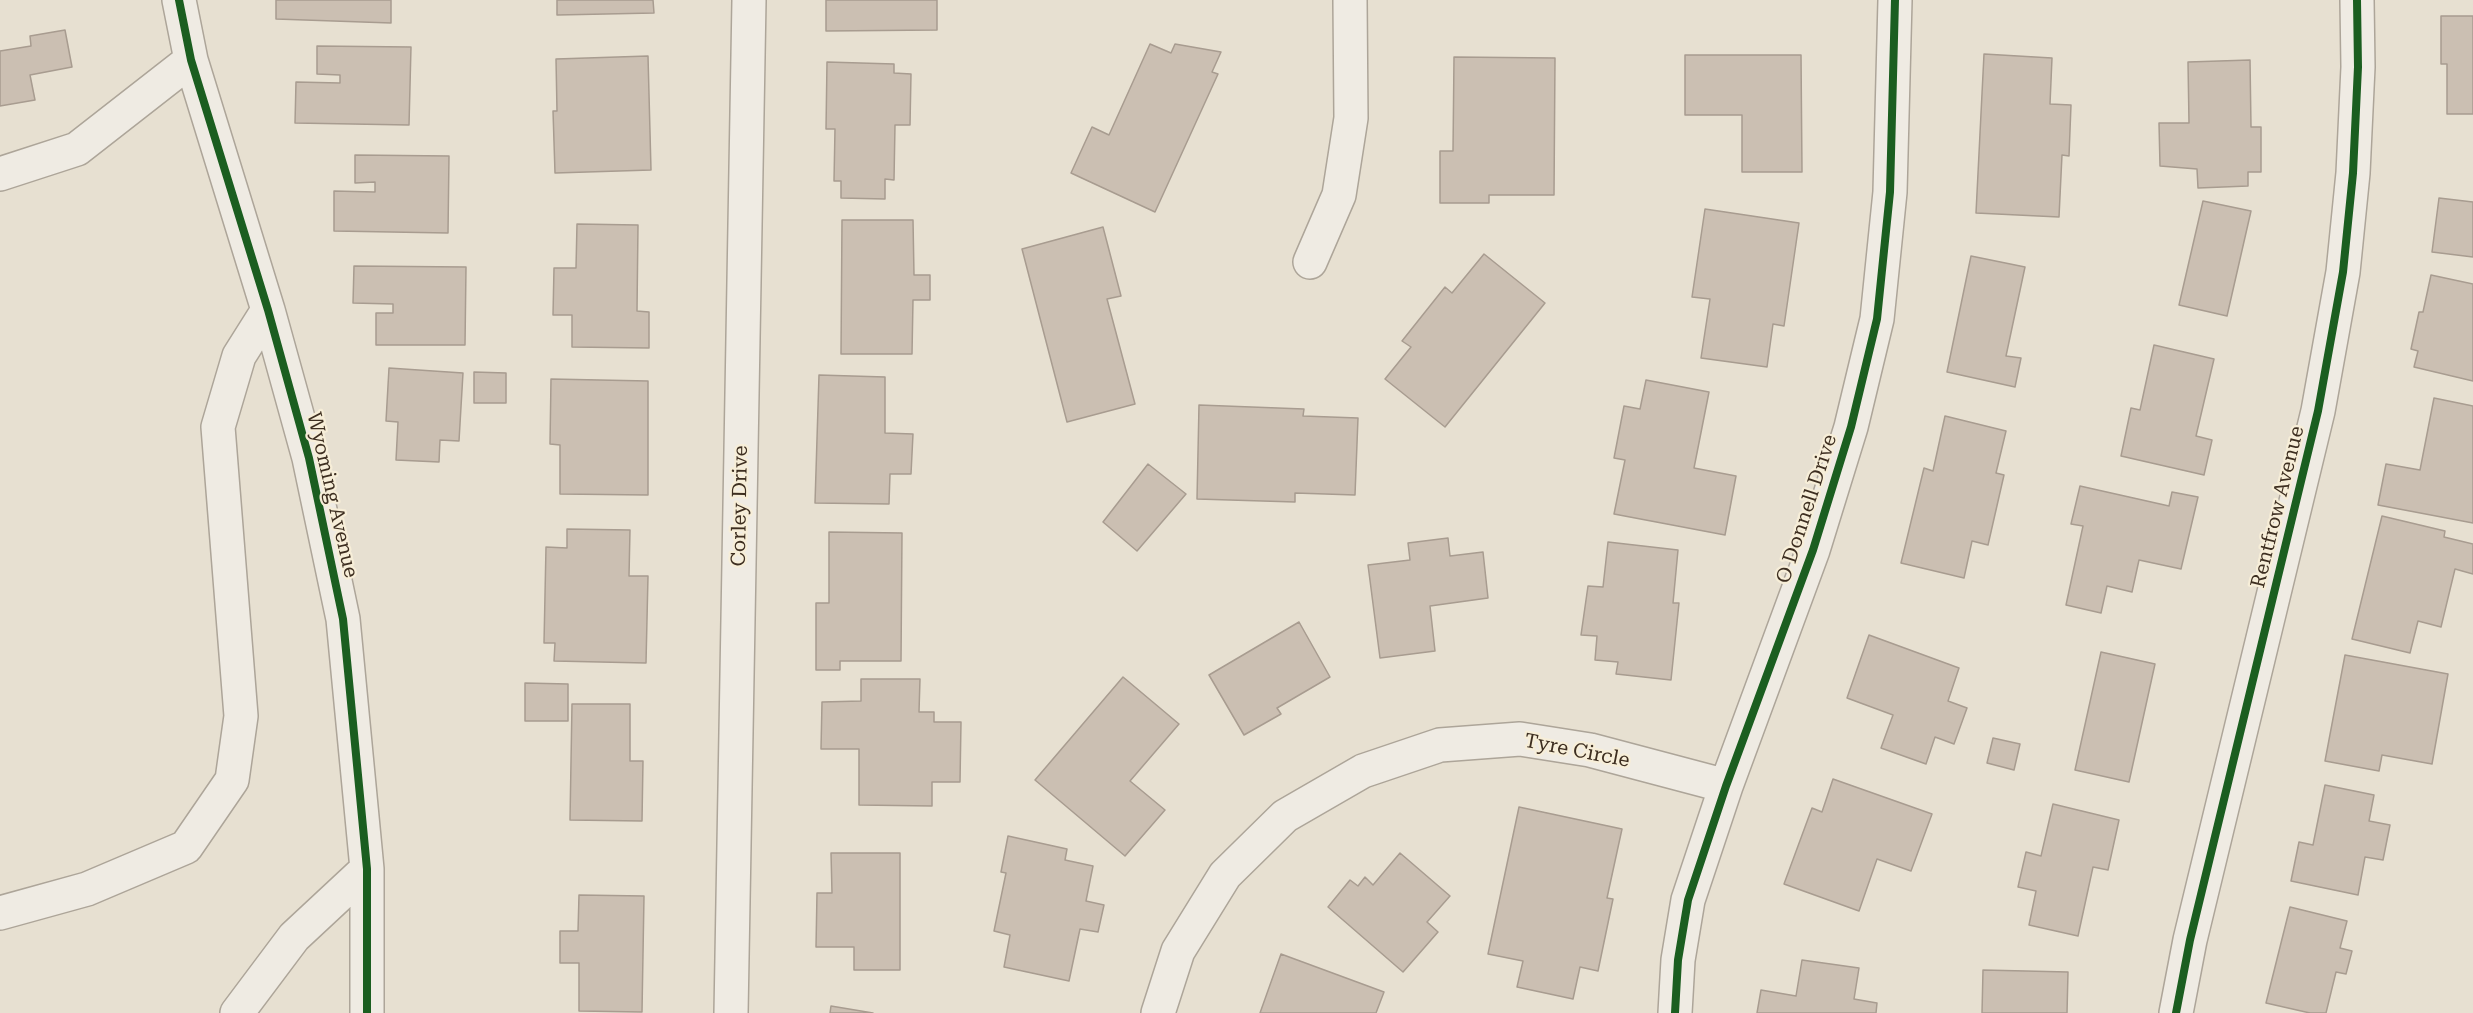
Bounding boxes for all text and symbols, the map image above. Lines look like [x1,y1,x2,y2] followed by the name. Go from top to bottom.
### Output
[301,410,363,580] street label: Wyoming Avenue
[2246,424,2310,590] street label: Rentfrow Avenue
[1772,432,1842,586] street label: O Donnell Drive
[727,445,753,567] street label: Corley Drive
[1522,729,1632,773] street label: Tyre Circle

